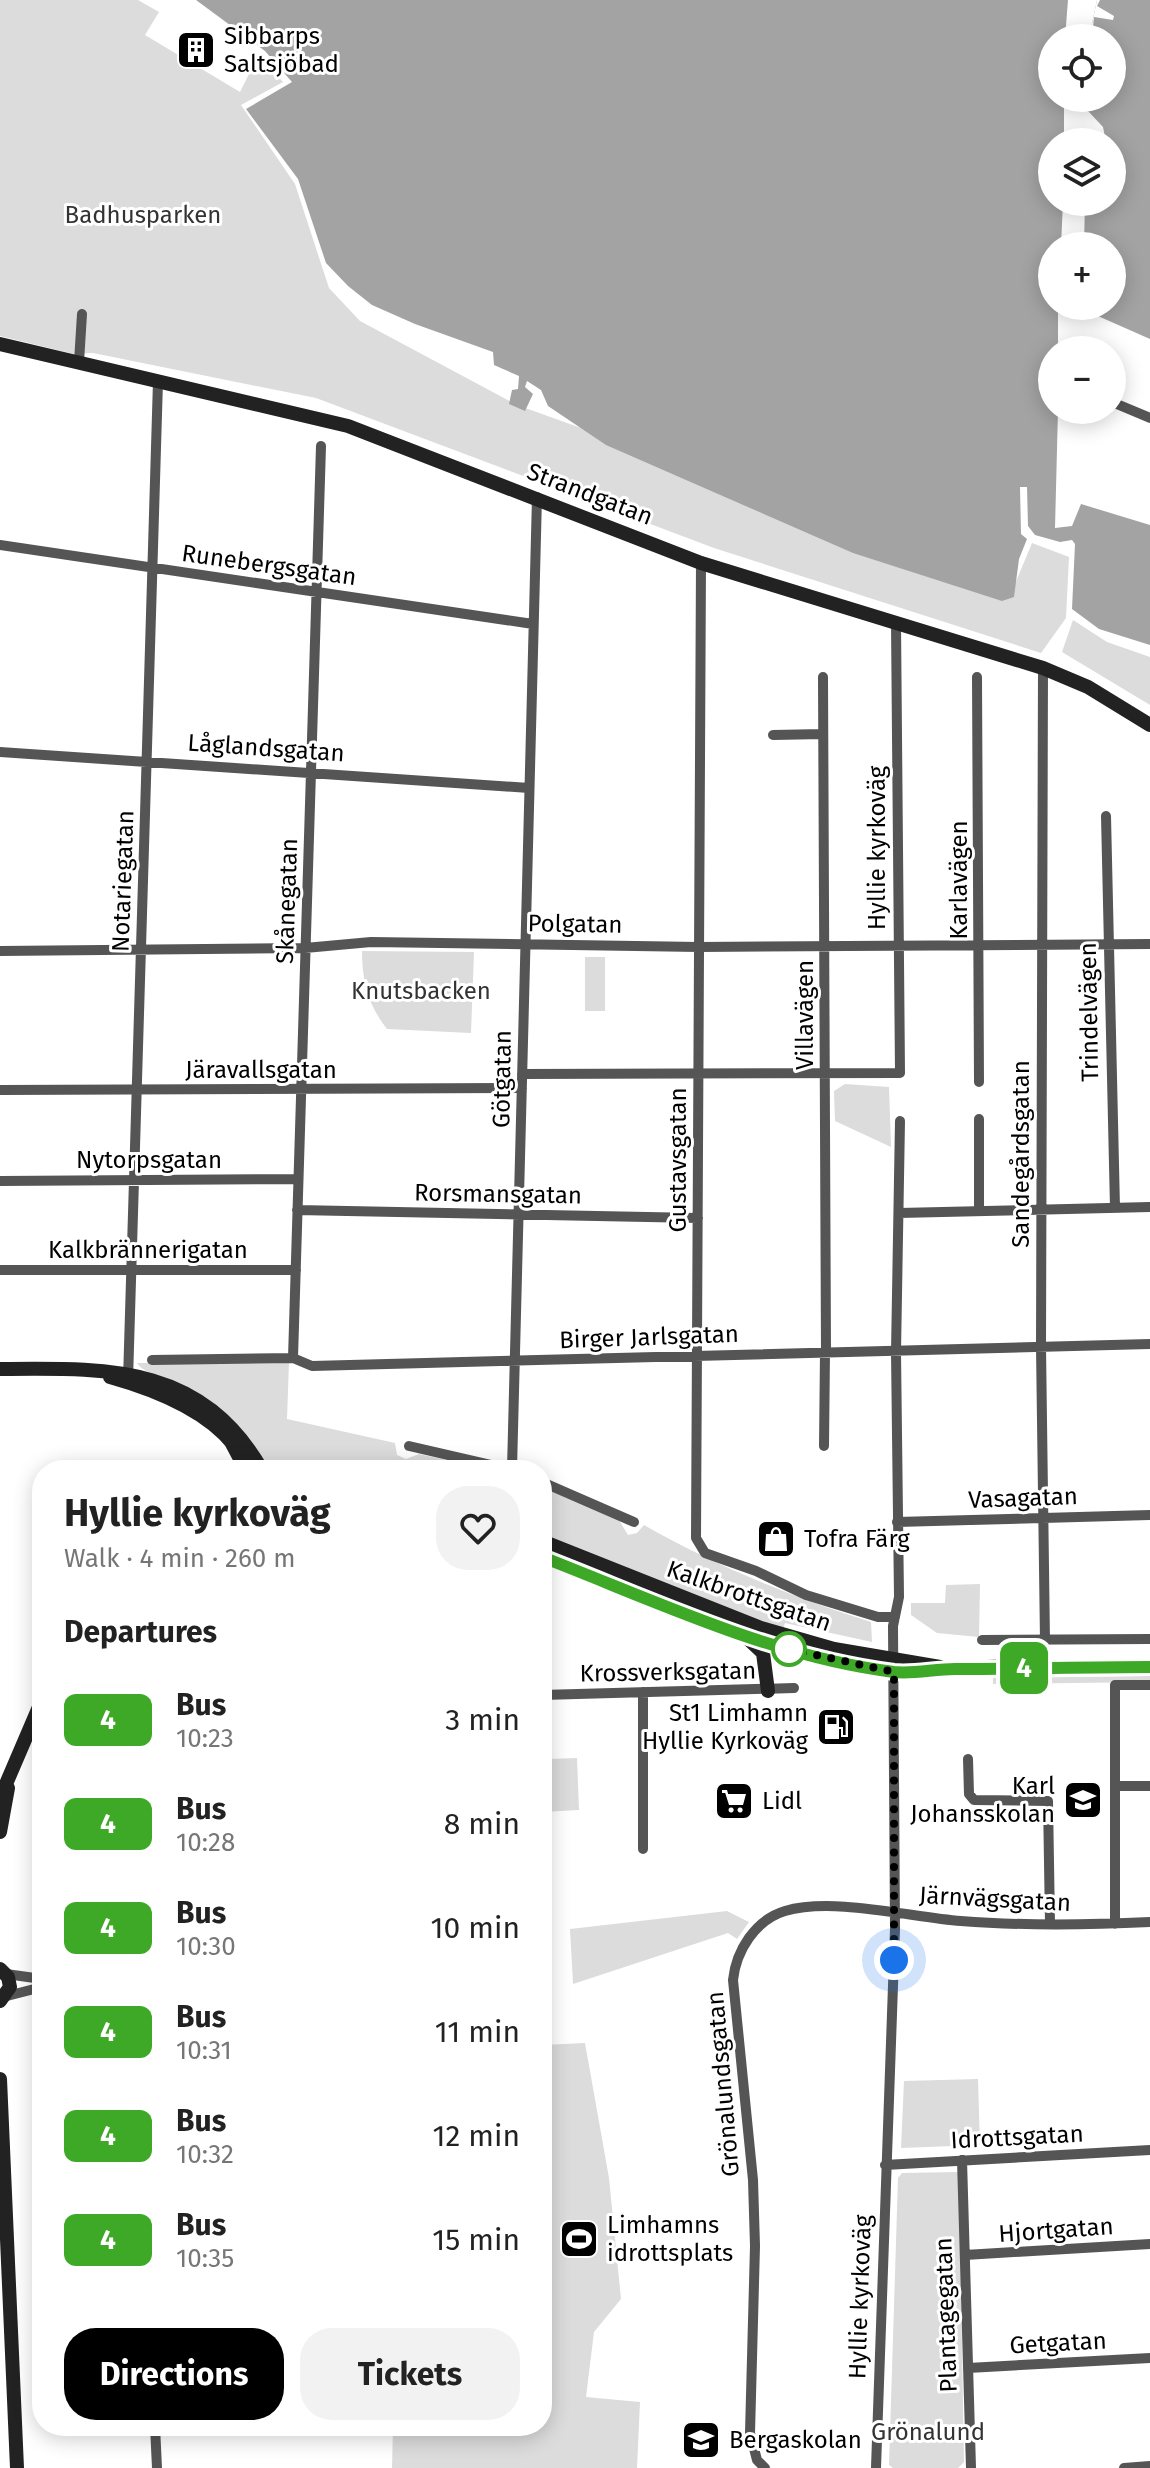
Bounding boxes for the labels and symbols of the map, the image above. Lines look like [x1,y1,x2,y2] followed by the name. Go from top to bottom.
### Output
[224,22,339,78] place label: Sibbarps Saltsjöbad
[175,29,217,71] building icon: Sibbarps Saltsjöbad
[65,201,221,229] park label: Badhusparken
[523,457,657,531] street label: Strandgatan
[180,539,358,591] street label: Runebergsgatan
[187,729,345,767] street label: Låglandsgatan
[863,765,891,930] street label: Hyllie kyrkoväg
[107,810,139,952] street label: Notariegatan
[945,820,973,940] street label: Karlavägen
[271,838,303,964] street label: Skånegatan
[527,909,623,939] street label: Polgatan
[1074,942,1104,1082] street label: Trindelvägen
[791,960,819,1070] street label: Villavägen
[351,977,491,1005] park label: Knutsbacken
[487,1030,517,1128] street label: Götgatan
[185,1056,337,1084] street label: Järavallsgatan
[1007,1060,1035,1248] street label: Sandegårdsgatan
[664,1087,692,1233] street label: Gustavsgatan
[76,1146,222,1174] street label: Nytorpsgatan
[414,1179,582,1209] street label: Rorsmansgatan
[48,1236,248,1264] street label: Kalkbrännerigatan
[559,1320,739,1354] street label: Birger Jarlsgatan
[968,1482,1078,1514] street label: Vasagatan
[755,1518,797,1560] shop icon: Tofra Färg
[804,1525,910,1553] place label: Tofra Färg
[663,1555,835,1637] street label: Kalkbrottsgatan
[772,1632,806,1666] unlabelled marker
[998,1642,1050,1694] line badge: 4
[579,1656,757,1688] street label: Krossverksgatan
[642,1699,809,1755] place label: St1 Limhamn Hyllie Kyrkoväg
[815,1706,857,1748] fuel station icon: St1 Limhamn Hyllie Kyrkoväg
[910,1772,1055,1828] place label: Karl Johansskolan
[1062,1779,1104,1821] school or university icon: Karl Johansskolan
[713,1780,755,1822] supermarket icon: Lidl
[762,1787,802,1815] place label: Lidl
[918,1881,1072,1917] street label: Järnvägsgatan
[874,1940,914,1980] your location
[701,1990,745,2178] street label: Grönalundsgatan
[950,2120,1084,2154] street label: Idrottsgatan
[607,2211,733,2267] place label: Limhamns idrottsplats
[997,2212,1115,2248] street label: Hjortgatan
[843,2214,877,2380] street label: Hyllie kyrkoväg
[558,2218,600,2260] sports icon: Limhamns idrottsplats
[929,2237,963,2393] street label: Plantagegatan
[1009,2326,1107,2360] street label: Getgatan
[871,2418,985,2446] park label: Grönalund
[680,2419,722,2461] school or university icon: Bergaskolan
[729,2426,862,2454] place label: Bergaskolan

